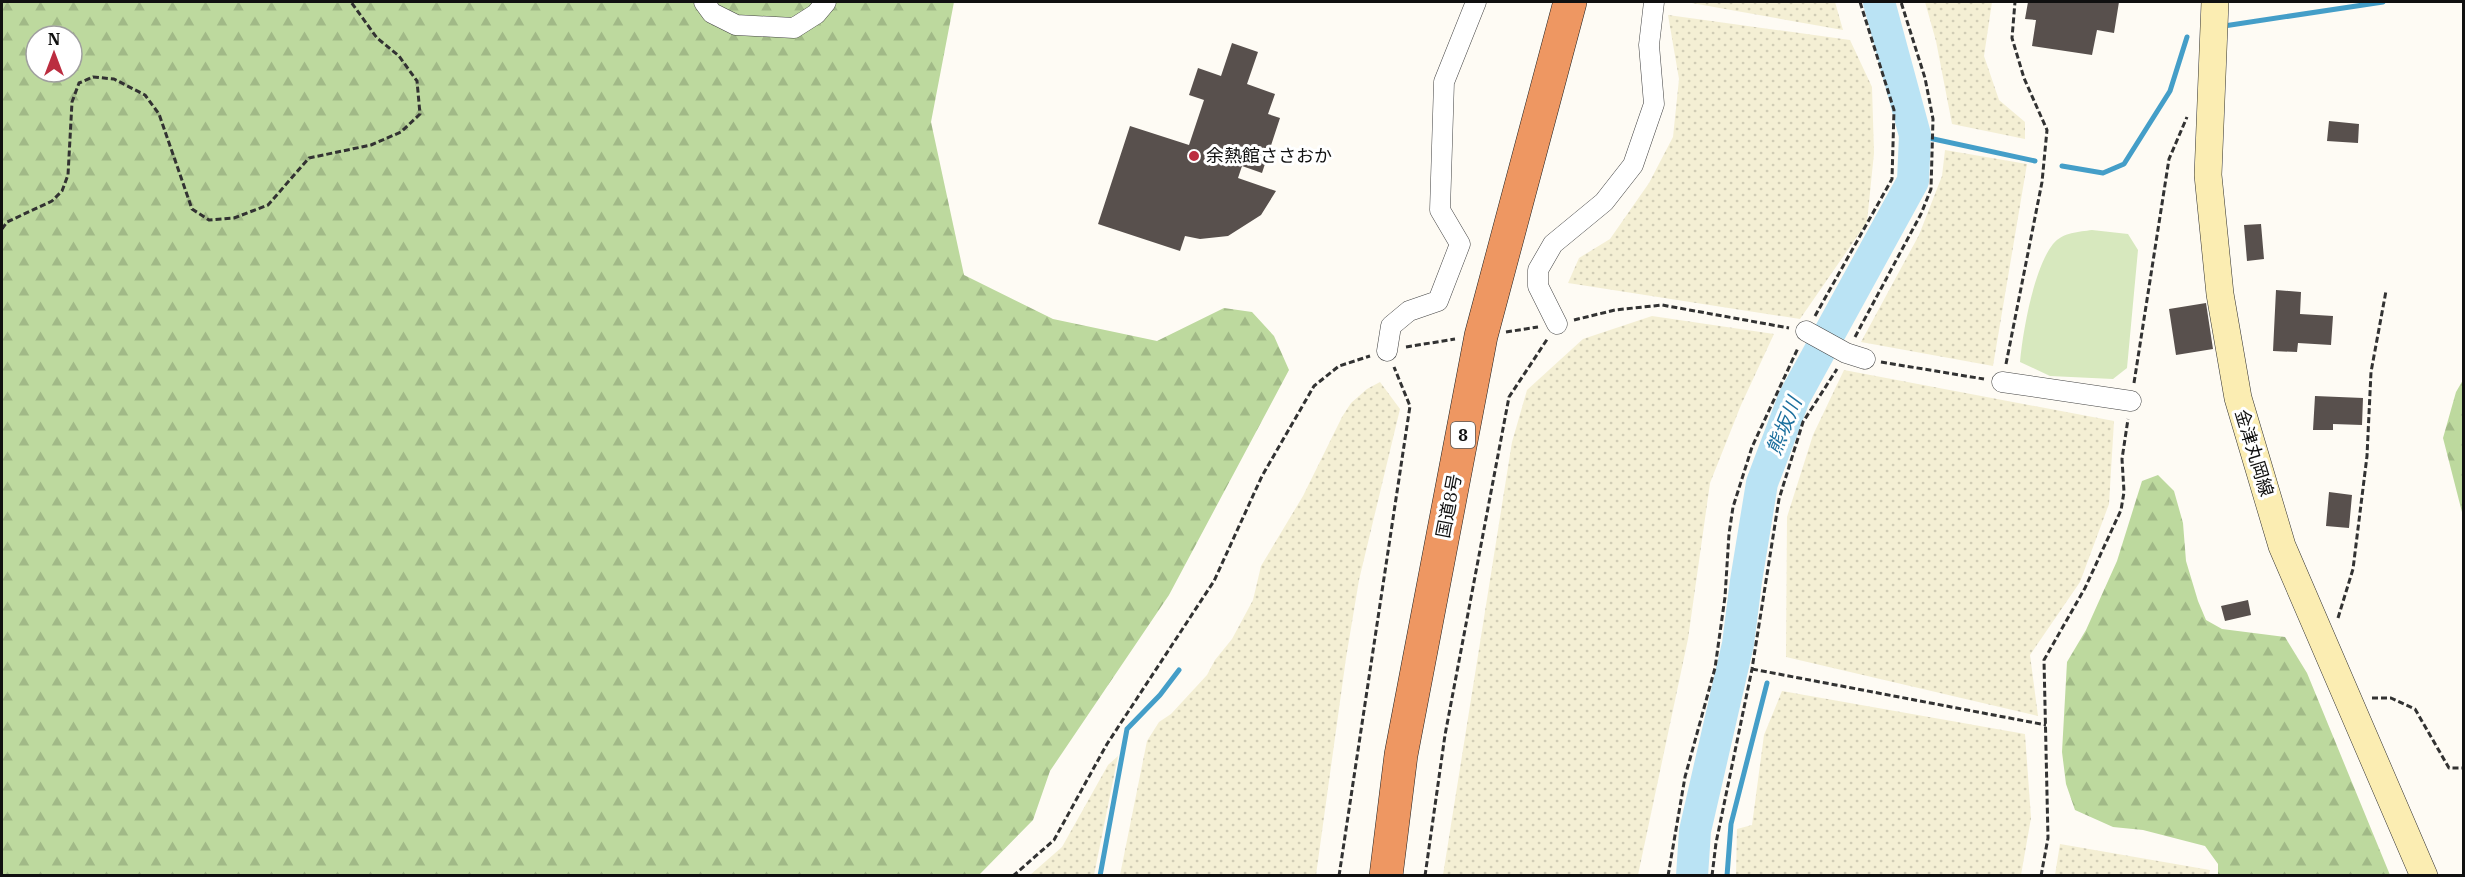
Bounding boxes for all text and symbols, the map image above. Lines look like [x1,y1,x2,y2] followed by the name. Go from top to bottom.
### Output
[24,24,84,84] north arrow
[48,29,60,49] text: N
[1206,144,1332,167] place label: 余熱館ささおか
[1187,149,1201,163] marker: 余熱館ささおか
[1760,391,1808,459] water label: 熊坂川
[2230,406,2279,499] street label: 金津丸岡線
[1451,422,1475,448] road number: 8
[1431,472,1466,540] street label: 国道8号

